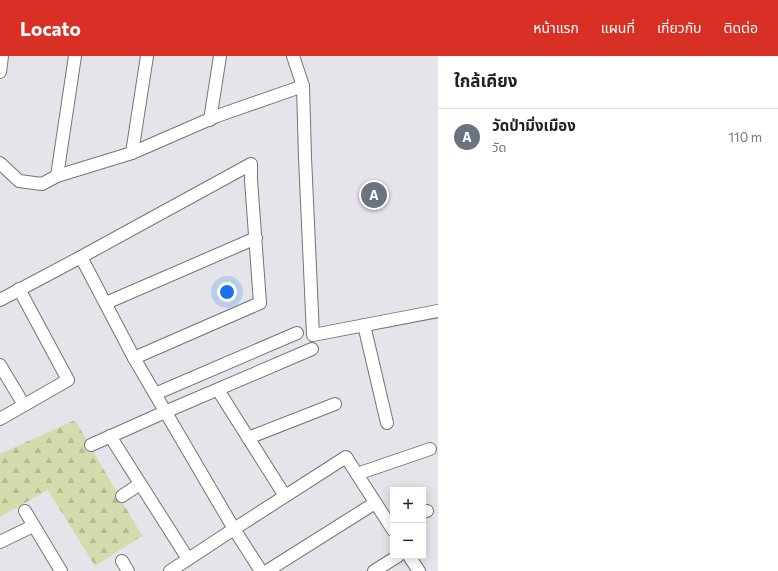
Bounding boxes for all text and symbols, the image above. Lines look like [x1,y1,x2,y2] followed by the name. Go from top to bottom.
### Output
[20,17,81,40] text: Locato
[533,19,579,36] text: หน้าแรก
[601,19,635,36] text: แผนที่
[657,19,702,36] text: เกี่ยวกับ
[724,19,758,36] text: ติดต่อ
[454,70,517,91] text: ใกล้เคียง
[492,116,576,134] text: วัดป่ามิ่งเมือง
[462,129,472,145] text: A
[729,129,762,145] text: 110 m
[492,139,506,155] text: วัด
[361,180,387,210] pin: A
[217,282,237,302] your location
[390,487,426,559] map controls
[390,487,426,523] button: +
[390,523,426,559] button: −

